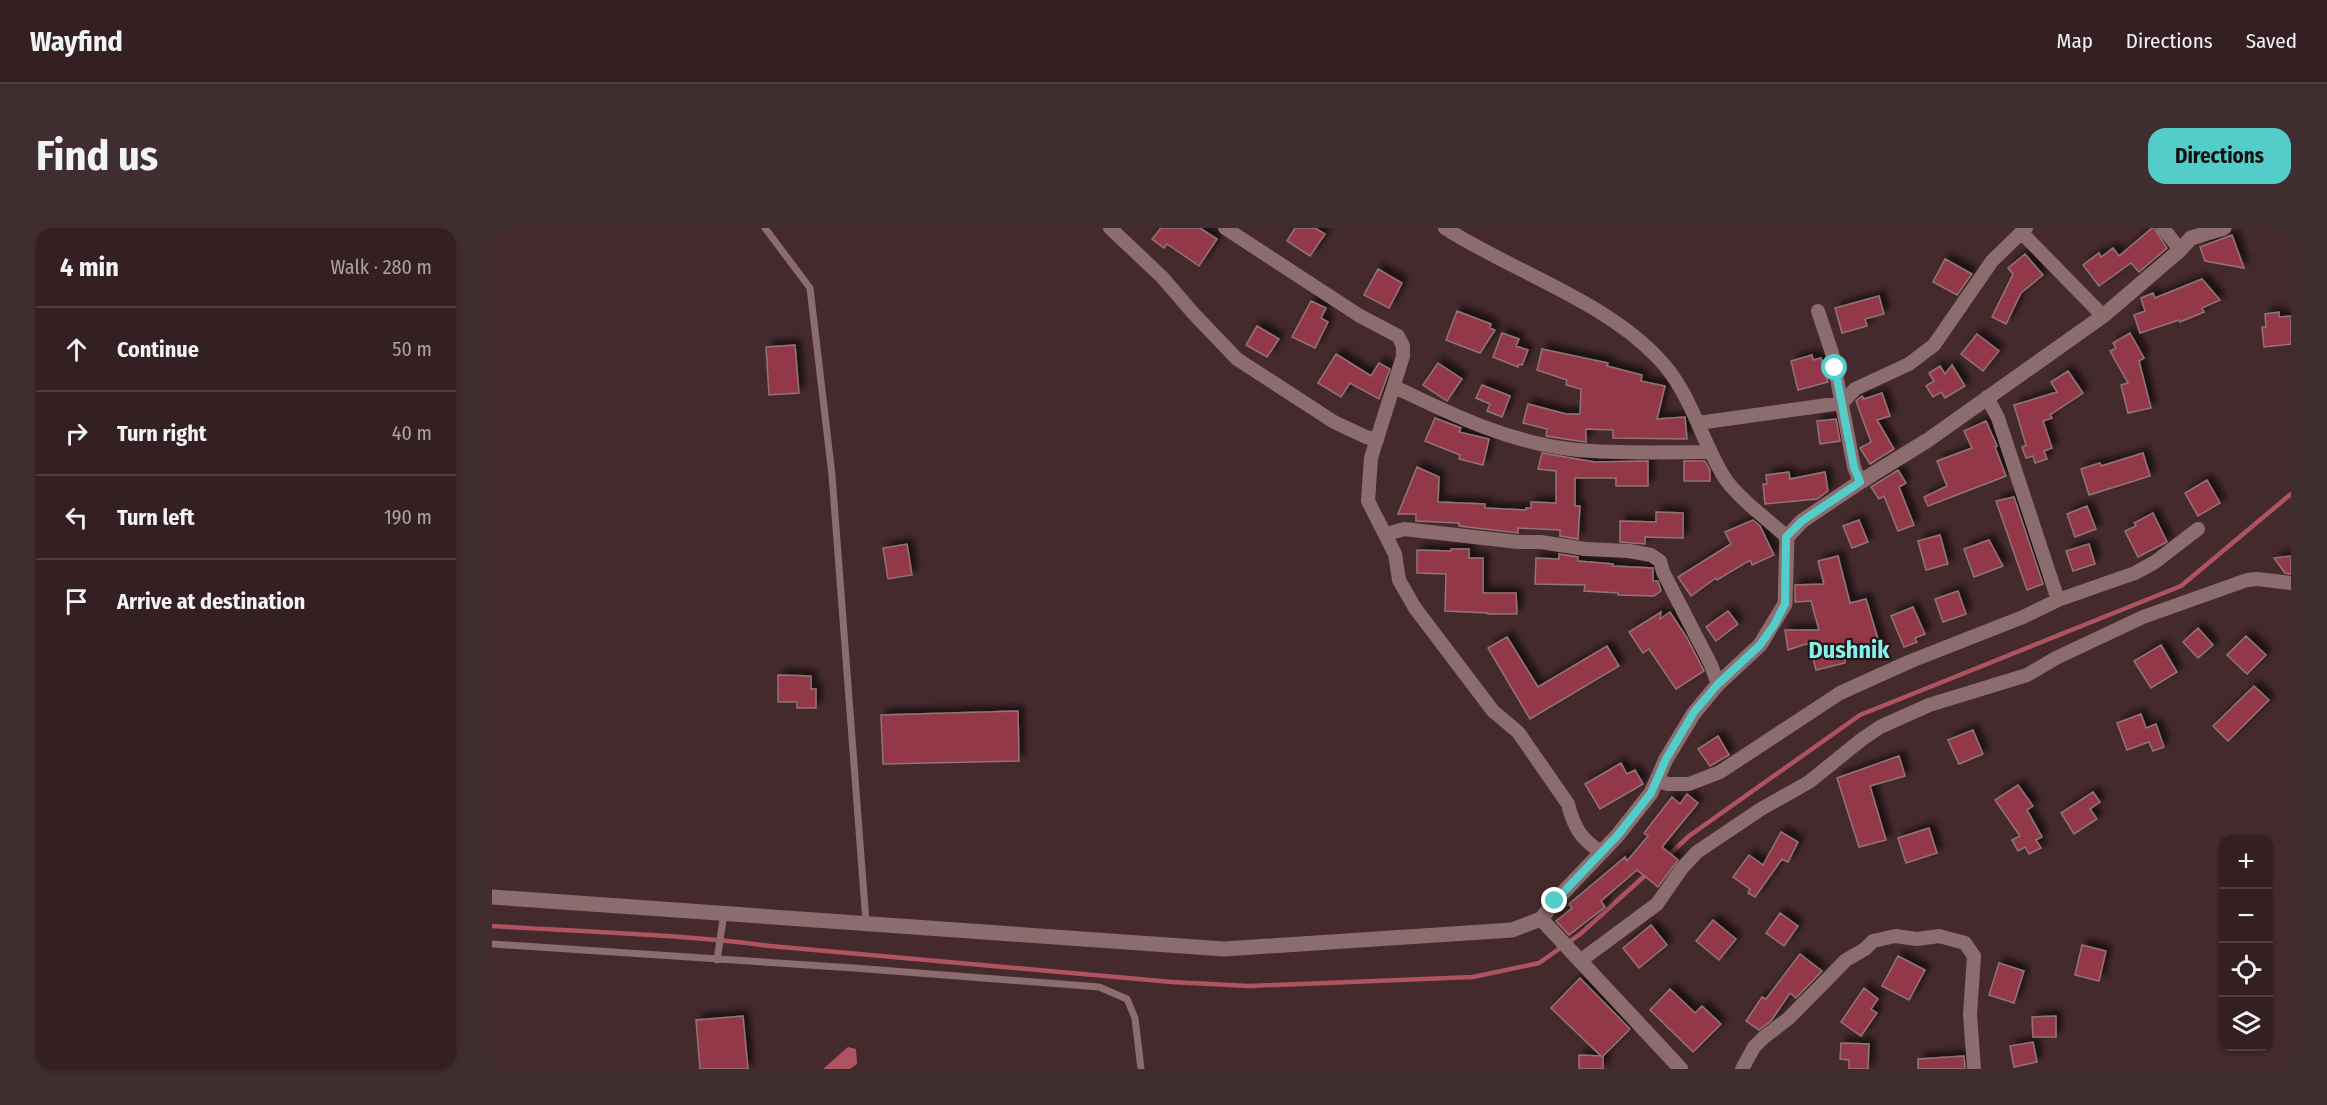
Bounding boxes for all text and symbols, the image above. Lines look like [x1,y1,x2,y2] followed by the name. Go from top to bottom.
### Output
[30,25,123,58] text: Wayfind
[2056,28,2093,54] text: Map
[2126,28,2213,54] text: Directions
[2246,28,2297,54] text: Saved
[2148,128,2291,184] button: Directions
[36,131,158,181] text: Find us
[60,252,119,283] text: 4 min
[330,255,432,279] text: Walk · 280 m
[60,333,93,366] icon: ahead
[117,336,199,363] text: Continue
[392,337,432,361] text: 50 m
[1821,354,1847,380] route start
[60,417,93,450] icon: right
[117,420,206,447] text: Turn right
[392,421,432,445] text: 40 m
[60,501,93,534] icon: left
[117,504,195,531] text: Turn left
[384,505,432,529] text: 190 m
[60,585,93,618] icon: arrive
[117,588,305,615] text: Arrive at destination
[1809,636,1890,664] district label: Dushnik
[2219,835,2273,1051] map controls
[2219,835,2273,889] button: +
[1541,887,1567,913] route end
[2219,889,2273,943] button: −
[2219,943,2273,997] button: locate
[2219,997,2273,1051] button: layers

